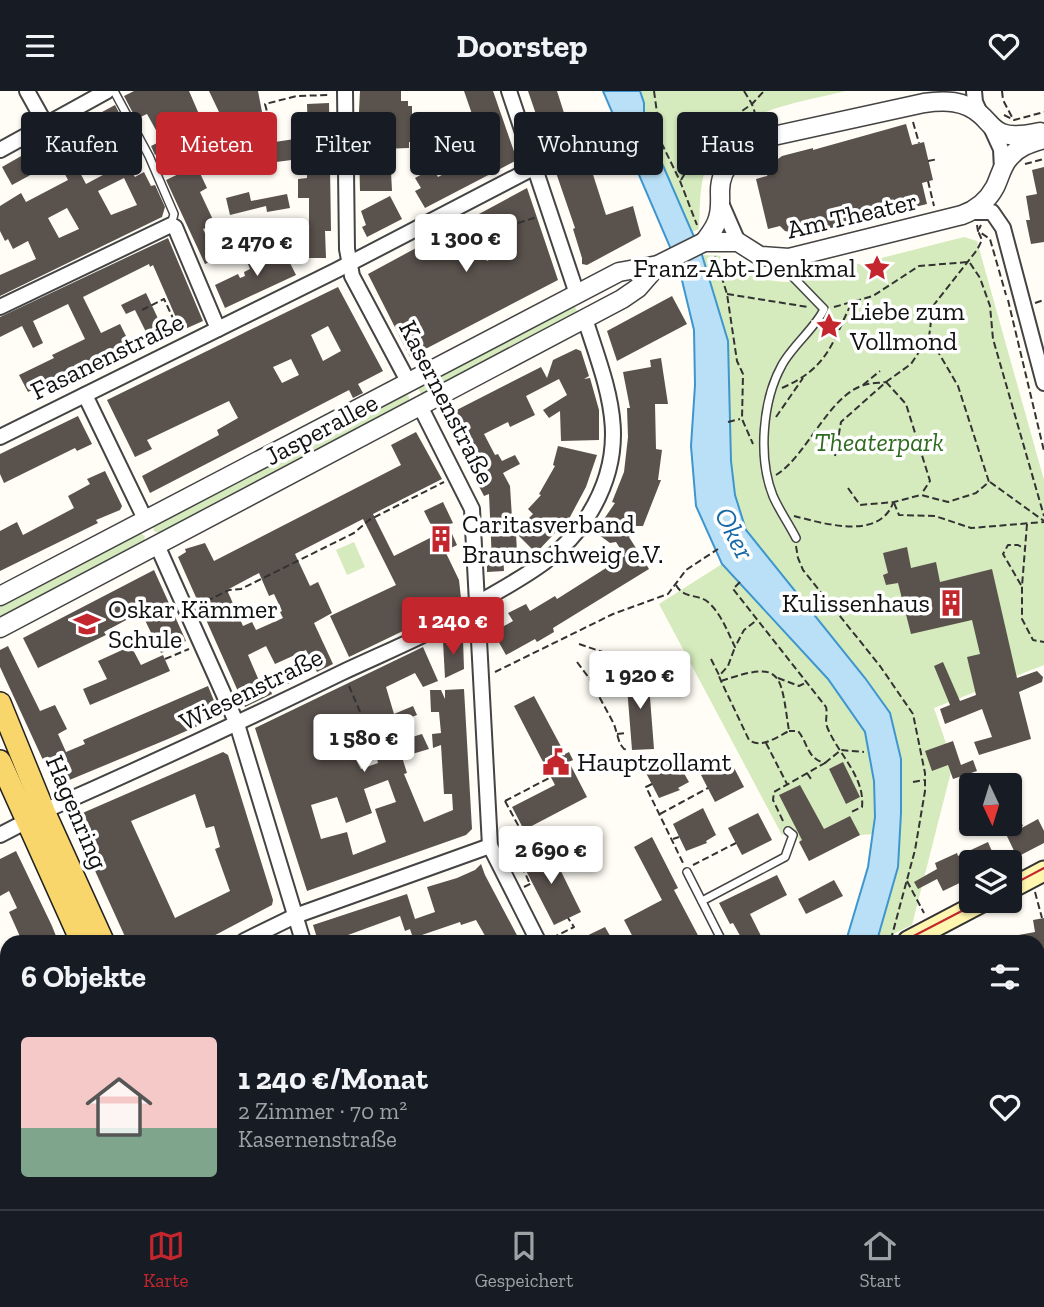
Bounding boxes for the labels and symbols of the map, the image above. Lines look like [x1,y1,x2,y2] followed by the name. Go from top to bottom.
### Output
[784,184,920,246] street label: Am Theater
[401,215,531,274] pin: 1 300 €
[192,219,322,278] pin: 2 470 €
[633,252,856,284] place label: Franz-Abt-Denkmal
[862,253,892,283] place icon: Franz-Abt-Denkmal
[849,295,965,357] place label: Liebe zum Vollmond
[25,305,189,407] street label: Fasanenstraße
[814,311,844,341] place icon: Liebe zum Vollmond
[392,315,502,489] street label: Kasernenstraße
[259,386,383,472] street label: Jasperallee
[814,426,944,458] park label: Theaterpark
[708,502,762,565] water label: Oker
[462,508,663,570] place label: Caritasverband Braunschweig e.V.
[426,524,456,554] building icon: Caritasverband Braunschweig e.V.
[782,587,930,619] place label: Kulissenhaus
[936,588,966,618] building icon: Kulissenhaus
[108,593,278,655] place label: Oskar Kämmer Schule
[388,597,518,657] pin: 1 240 €
[72,609,102,639] school or university icon: Oskar Kämmer Schule
[174,641,328,737] street label: Wiesenstraße
[575,651,705,711] pin: 1 920 €
[299,715,429,774] pin: 1 580 €
[577,746,732,778] place label: Hauptzollamt
[541,747,571,777] public building icon: Hauptzollamt
[39,750,115,874] street label: Hagenring
[959,773,1022,837] north arrow
[486,827,616,886] pin: 2 690 €

